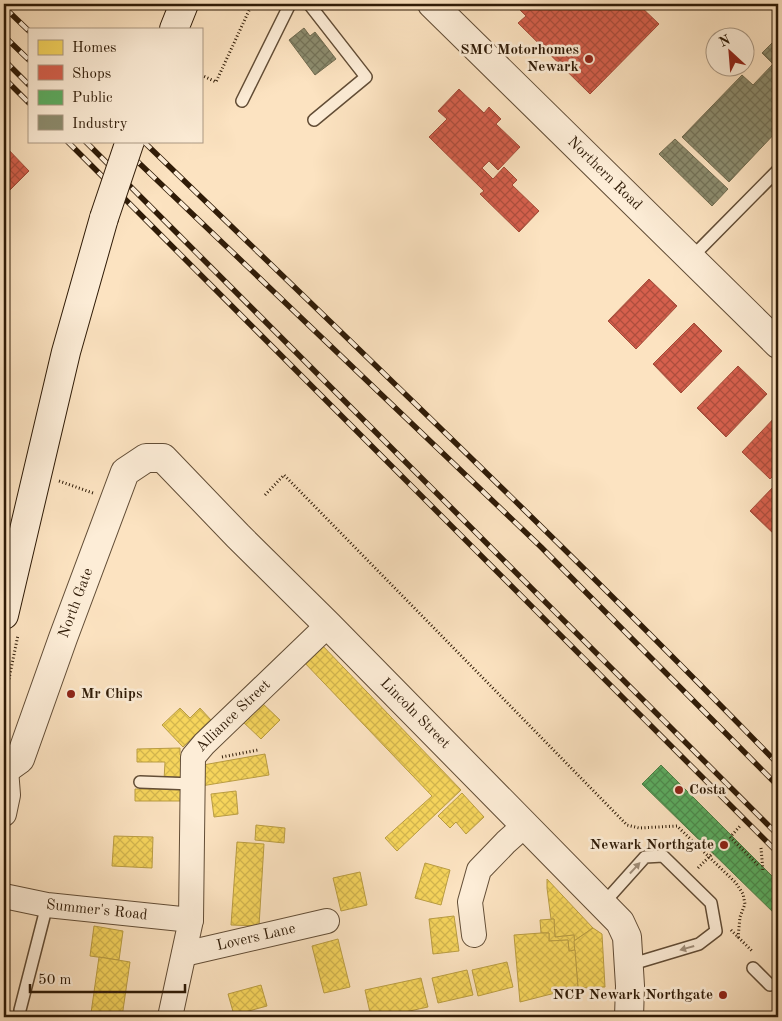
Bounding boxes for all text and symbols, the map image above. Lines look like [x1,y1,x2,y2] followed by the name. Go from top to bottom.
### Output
[28,28,202,142] legend
[704,28,754,78] north arrow
[717,32,733,50] text: N
[72,41,117,56] text: Homes
[460,43,580,75] place label: SMC Motorhomes Newark
[583,53,595,65] marker: SMC Motorhomes Newark
[72,67,111,82] text: Shops
[72,91,113,106] text: Public
[72,117,128,132] text: Industry
[565,134,645,213] street label: Northern Road
[56,566,96,640] street label: North Gate
[377,675,453,752] street label: Lincoln Street
[193,677,273,755] street label: Alliance Street
[81,687,142,702] place label: Mr Chips
[65,688,77,700] marker: Mr Chips
[689,783,726,798] place label: Costa
[673,784,685,796] marker: Costa
[590,838,714,853] place label: Newark Northgate
[718,839,730,851] marker: Newark Northgate
[629,863,641,875] one-way arrow
[45,897,148,923] street label: Summer's Road
[215,921,297,954] street label: Lovers Lane
[679,944,695,952] one-way arrow
[30,961,185,993] scale bar
[38,973,72,988] text: 50 m
[553,988,713,1003] place label: NCP Newark Northgate
[717,989,729,1001] marker: NCP Newark Northgate

